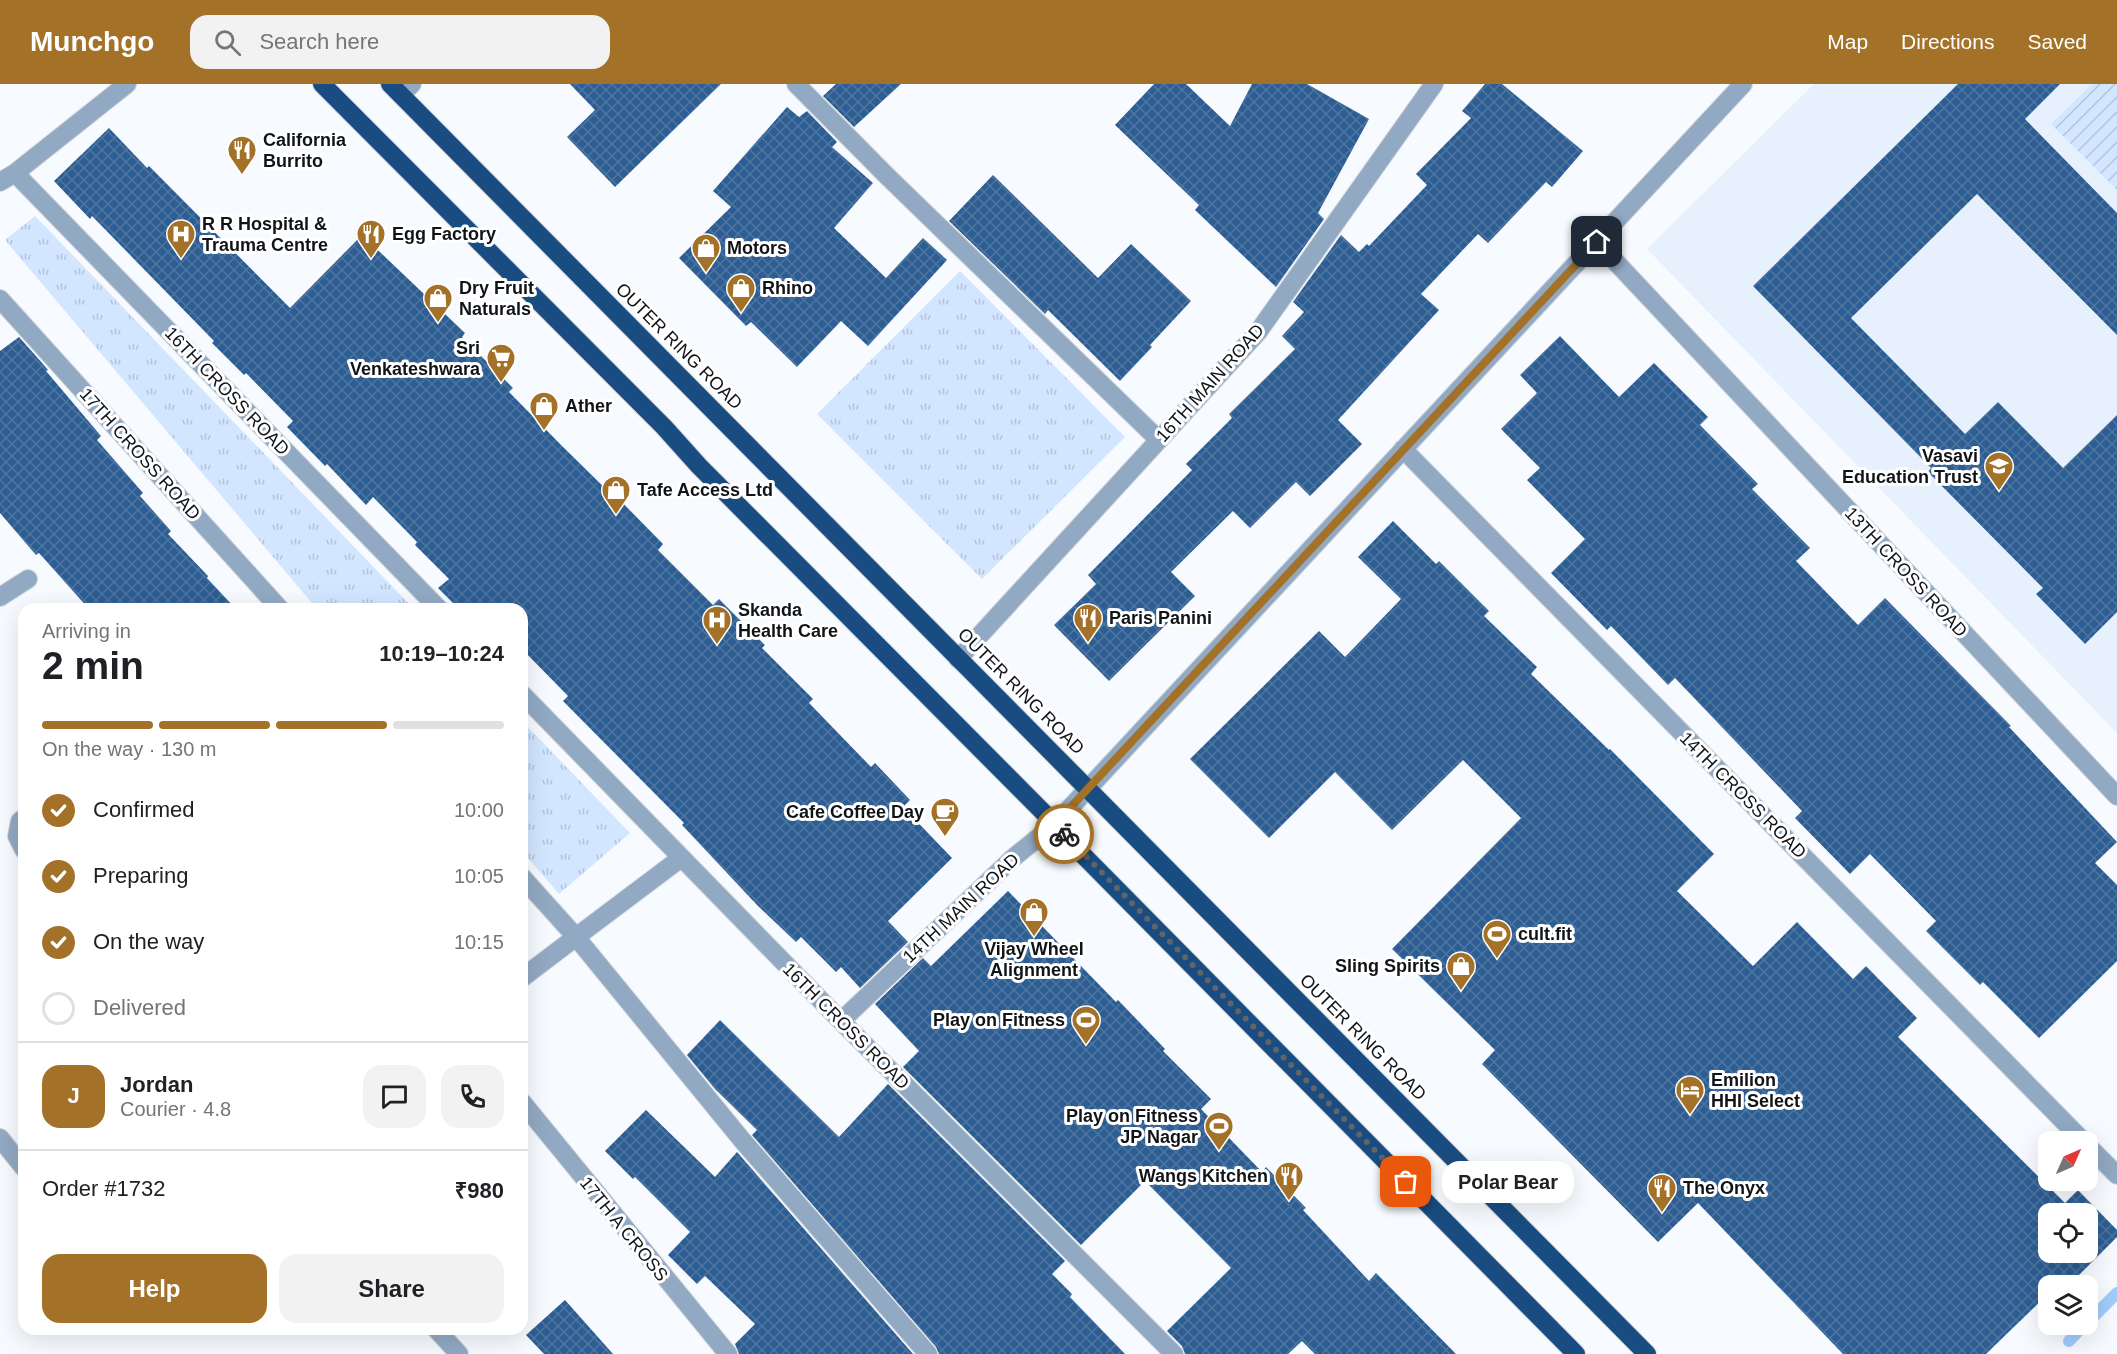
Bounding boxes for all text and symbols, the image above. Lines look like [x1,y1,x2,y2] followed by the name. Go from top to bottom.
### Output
[190,15,610,69] search box
[30,26,154,57] text: Munchgo
[211,26,244,59] icon: search
[259,29,379,54] text: Search here
[1827,30,1868,53] text: Map
[1901,30,1994,53] text: Directions
[2027,30,2087,53] text: Saved
[263,130,347,171] place label: California Burrito
[226,134,258,176] restaurant icon: California Burrito
[202,214,328,255] place label: R R Hospital & Trauma Centre
[1571,216,1622,267] pin
[165,218,197,260] hospital icon: R R Hospital & Trauma Centre
[355,218,387,260] restaurant icon: Egg Factory
[392,224,496,244] place label: Egg Factory
[1580,225,1613,258] icon: home
[690,232,722,274] shop icon: Motors
[727,238,787,258] place label: Motors
[725,272,757,314] shop icon: Rhino
[459,278,534,319] place label: Dry Fruit Naturals
[762,278,813,298] place label: Rhino
[612,279,746,413] street label: OUTER RING ROAD
[422,282,454,324] shop icon: Dry Fruit Naturals
[1152,320,1268,446] street label: 16TH MAIN ROAD
[161,323,293,459] street label: 16TH CROSS ROAD
[350,338,481,379] place label: Sri Venkateshwara
[485,342,517,384] supermarket icon: Sri Venkateshwara
[76,384,204,524] street label: 17TH CROSS ROAD
[528,390,560,432] shop icon: Ather
[565,396,612,416] place label: Ather
[1842,446,1978,487] place label: Vasavi Education Trust
[1983,450,2015,492] school or university icon: Vasavi Education Trust
[600,474,632,516] shop icon: Tafe Access Ltd
[637,480,773,500] place label: Tafe Access Ltd
[1841,503,1971,641] street label: 13TH CROSS ROAD
[738,600,838,641] place label: Skanda Health Care
[1072,602,1104,644] restaurant icon: Paris Panini
[701,604,733,646] hospital icon: Skanda Health Care
[1109,608,1212,628] place label: Paris Panini
[42,620,131,642] text: Arriving in
[954,624,1088,758] street label: OUTER RING ROAD
[379,641,504,666] text: 10:19–10:24
[42,644,144,687] text: 2 min
[1676,728,1810,862] street label: 14TH CROSS ROAD
[42,738,217,760] text: On the way · 130 m
[42,794,75,827] icon: check
[929,796,961,838] cafe icon: Cafe Coffee Day
[93,797,194,822] text: Confirmed
[454,799,504,821] text: 10:00
[786,802,924,822] place label: Cafe Coffee Day
[1034,804,1094,864] courier
[1048,818,1081,851] icon: bike
[899,849,1023,967] street label: 14TH MAIN ROAD
[42,860,75,893] icon: check
[93,863,188,888] text: Preparing
[454,865,504,887] text: 10:05
[1018,896,1050,938] shop icon: Vijay Wheel Alignment
[1481,918,1513,960] sports icon: cult.fit
[1518,924,1572,944] place label: cult.fit
[42,926,75,959] icon: check
[93,929,204,954] text: On the way
[454,931,504,953] text: 10:15
[984,939,1084,980] place label: Vijay Wheel Alignment
[1445,950,1477,992] shop icon: Sling Spirits
[1335,956,1440,976] place label: Sling Spirits
[779,959,913,1093] street label: 16TH CROSS ROAD
[1296,970,1430,1104] street label: OUTER RING ROAD
[93,995,186,1020] text: Delivered
[1070,1004,1102,1046] sports icon: Play on Fitness
[933,1010,1065,1030] place label: Play on Fitness
[363,1065,426,1128] button: chat
[441,1065,504,1128] button: phone
[1711,1070,1800,1111] place label: Emilion HHI Select
[120,1072,193,1097] text: Jordan
[1674,1074,1706,1116] hotel icon: Emilion HHI Select
[67,1083,80,1108] text: J
[120,1098,231,1120] text: Courier · 4.8
[1066,1106,1198,1147] place label: Play on Fitness JP Nagar
[1203,1110,1235,1152] sports icon: Play on Fitness JP Nagar
[2038,1131,2098,1191] north arrow
[2038,1131,2098,1335] map controls
[1380,1156,1431,1207] pin
[1273,1160,1305,1202] restaurant icon: Wangs Kitchen
[1442,1161,1574,1203] callout: Polar Bear
[1389,1165,1422,1198] icon: bag
[1139,1166,1268,1186] place label: Wangs Kitchen
[1458,1171,1558,1193] text: Polar Bear
[1646,1172,1678,1214] restaurant icon: The Onyx
[576,1173,672,1285] street label: 17TH A CROSS
[42,1176,166,1201] text: Order #1732
[455,1178,504,1203] text: ₹980
[1683,1178,1765,1198] place label: The Onyx
[2038,1203,2098,1263] button: locate
[42,1254,267,1323] button: Help
[279,1254,504,1323] button: Share
[2038,1275,2098,1335] button: layers

